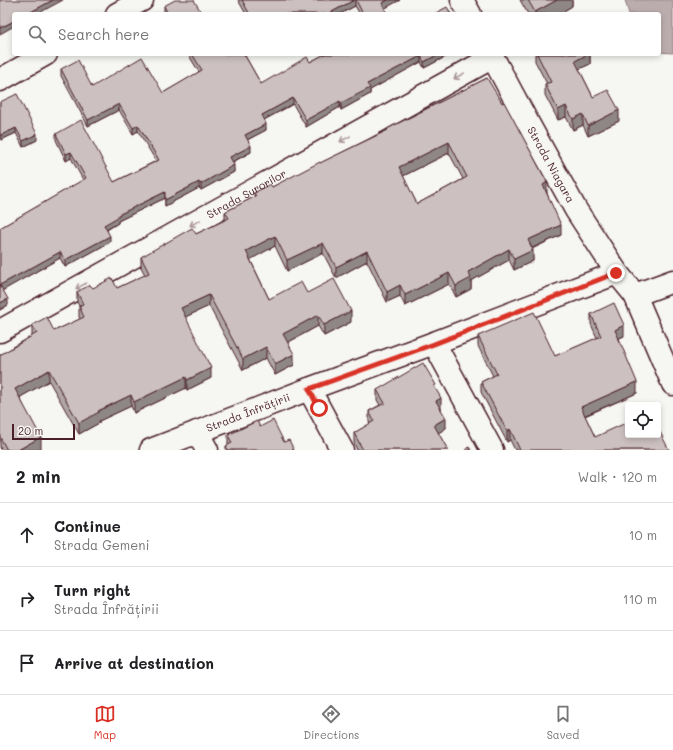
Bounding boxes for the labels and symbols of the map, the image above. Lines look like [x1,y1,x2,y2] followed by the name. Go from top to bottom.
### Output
[453,72,465,80] one-way arrow
[524,124,579,205] street label: Strada Niagara
[339,136,351,143] one-way arrow
[204,165,289,222] street label: Strada Surorilor
[189,219,201,227] one-way arrow
[607,264,625,282] route end
[75,283,87,290] one-way arrow
[204,389,292,435] street label: Strada Înfrățirii
[310,399,328,417] route start
[12,422,75,441] scale bar

